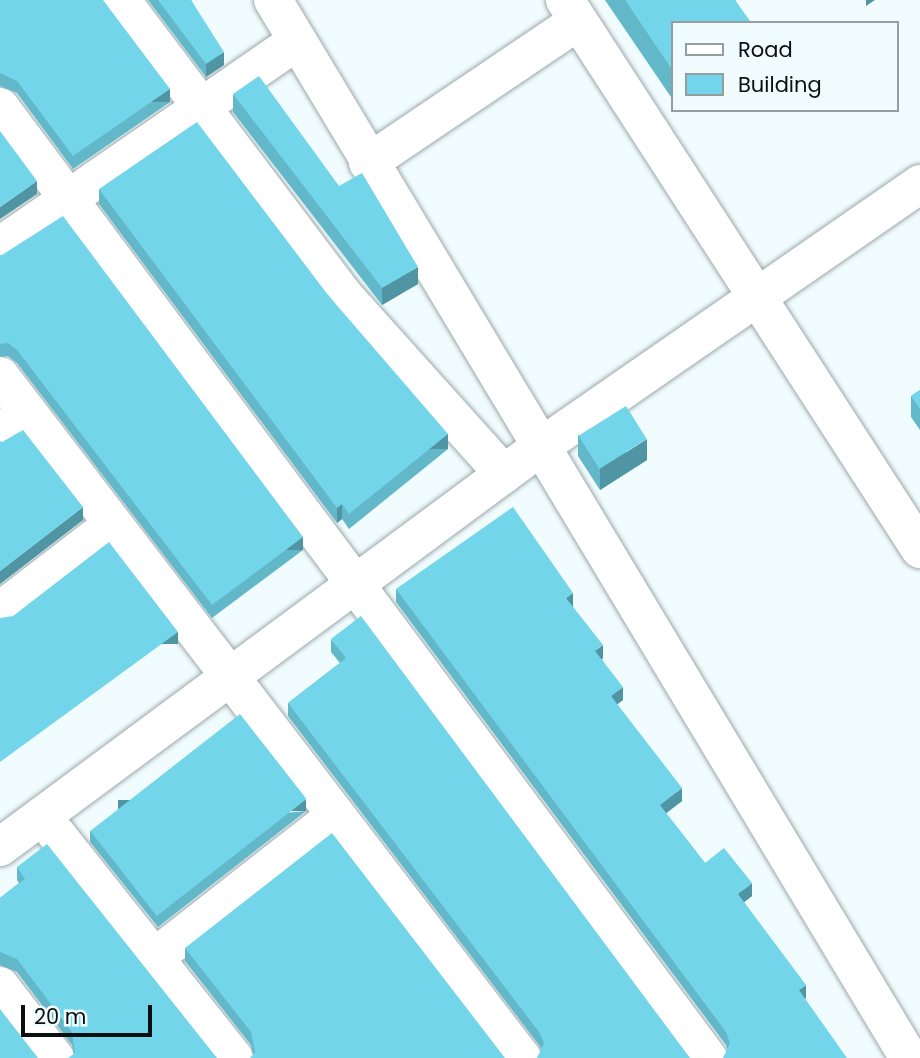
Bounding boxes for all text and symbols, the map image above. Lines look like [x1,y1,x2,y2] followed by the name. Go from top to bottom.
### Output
[671,21,899,112] legend
[738,35,793,64] text: Road
[738,70,822,99] text: Building
[24,992,156,1036] scale bar
[34,1002,87,1031] text: 20 m

